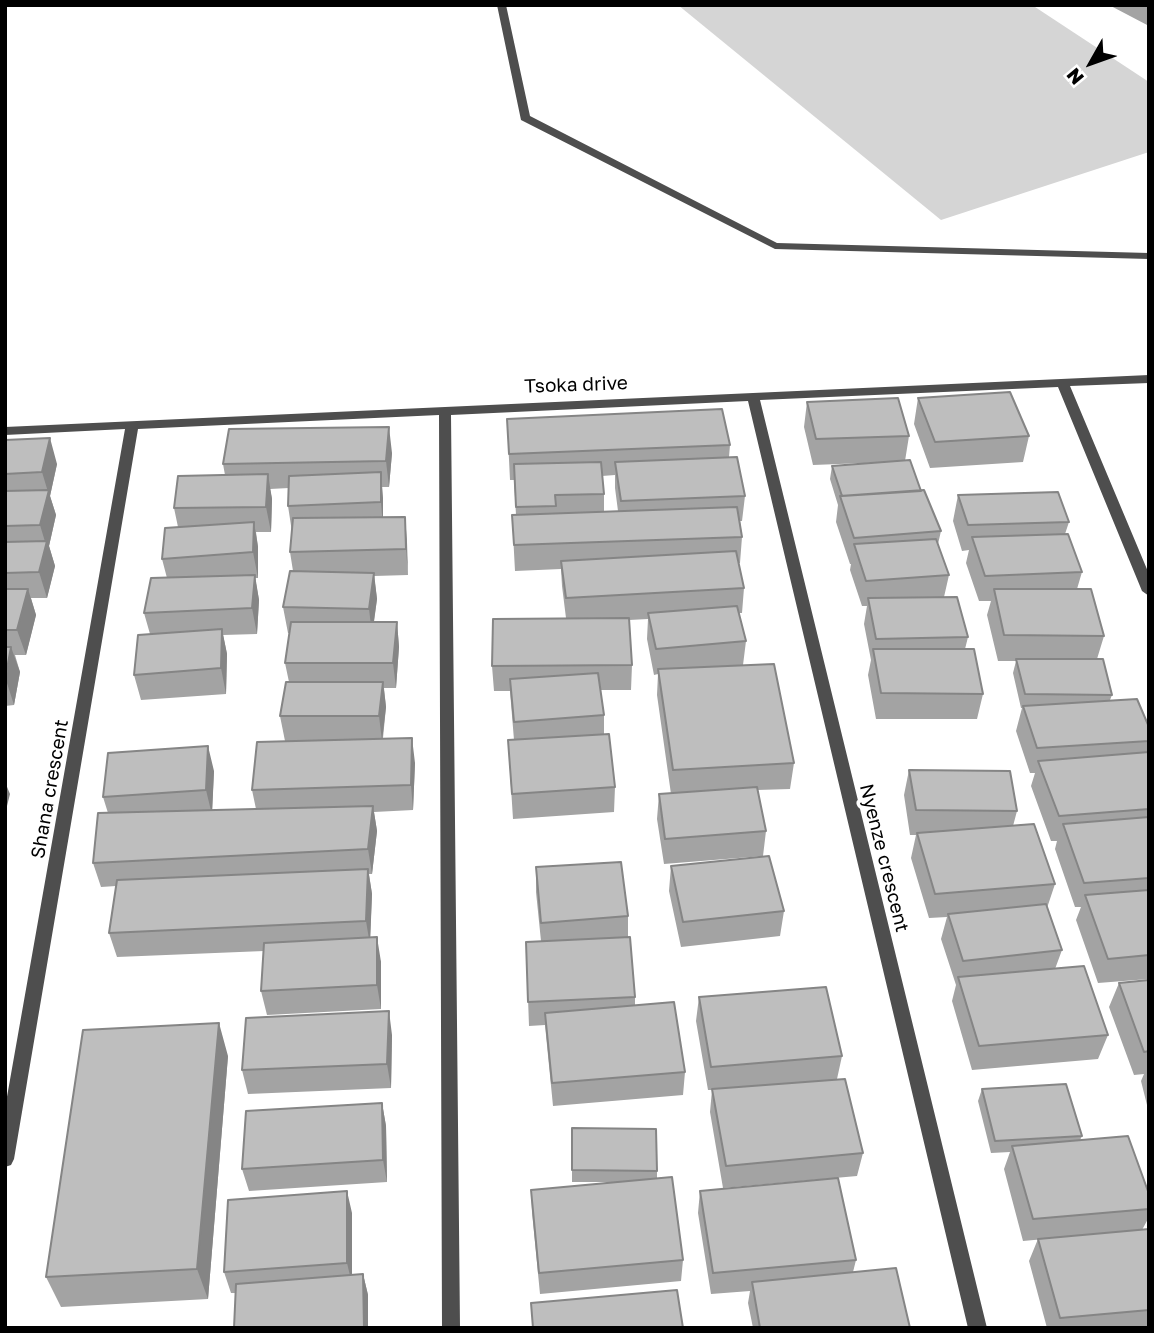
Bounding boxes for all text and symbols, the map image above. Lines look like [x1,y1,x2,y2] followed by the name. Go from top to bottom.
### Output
[1056,28,1126,98] north arrow
[1061,64,1088,90] text: N
[524,372,628,398] street label: Tsoka drive
[27,718,73,860] street label: Shana crescent
[855,781,913,935] street label: Nyenze crescent

